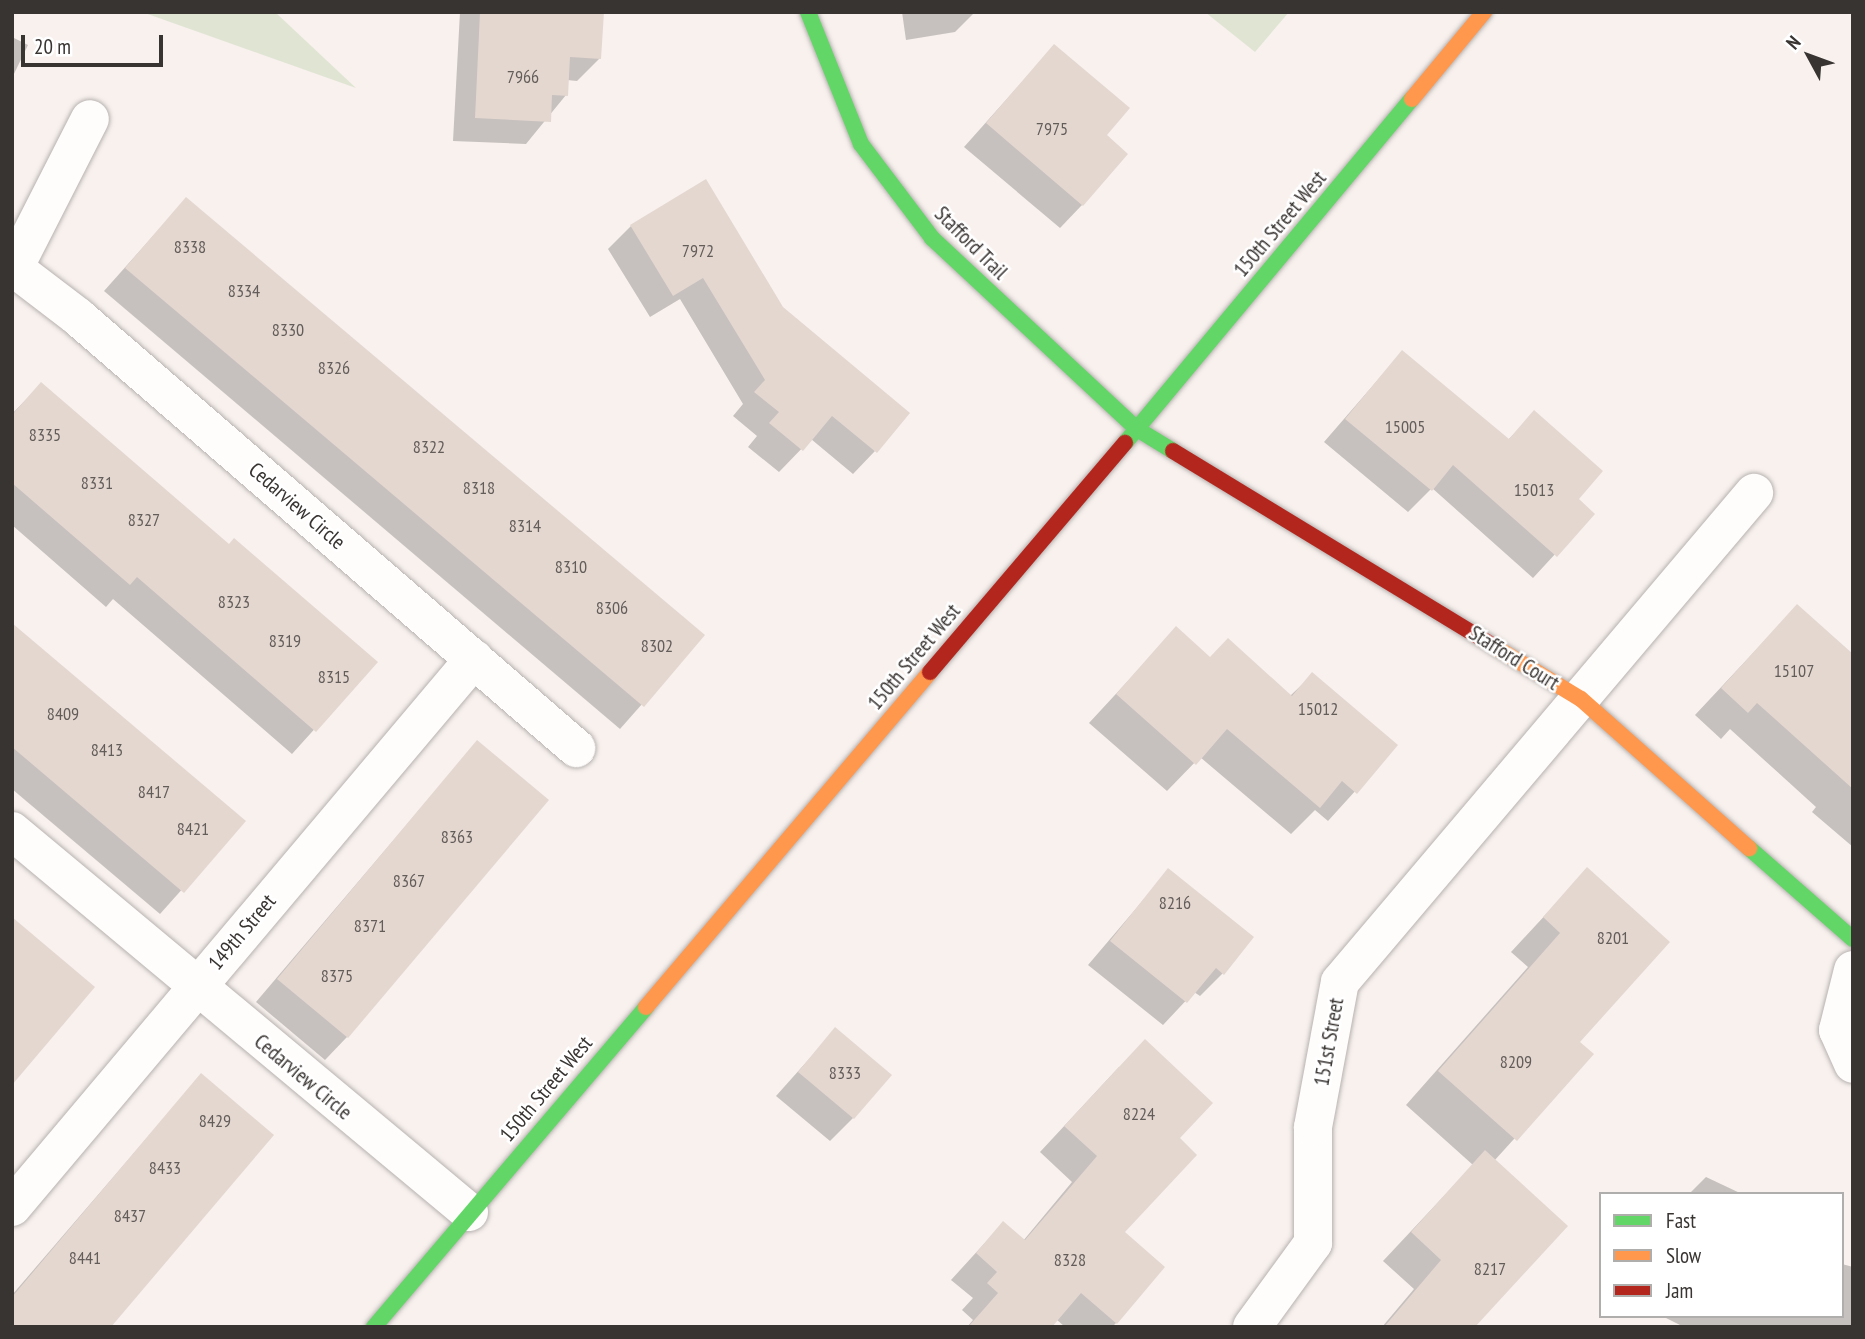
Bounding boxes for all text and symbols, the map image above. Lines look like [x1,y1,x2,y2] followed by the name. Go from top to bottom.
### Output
[24,21,166,65] scale bar
[1774,21,1844,91] north arrow
[1781,30,1806,54] text: N
[34,33,71,60] text: 20 m
[507,66,539,88] house number: 7966
[1036,118,1068,140] house number: 7975
[1228,166,1332,282] street label: 150th Street West
[929,201,1013,285] street label: Stafford Trail
[174,236,206,258] house number: 8338
[682,240,714,262] house number: 7972
[228,280,260,302] house number: 8334
[272,319,304,341] house number: 8330
[318,357,350,379] house number: 8326
[1385,416,1425,438] house number: 15005
[29,424,61,446] house number: 8335
[413,436,445,458] house number: 8322
[243,457,351,555] street label: Cedarview Circle
[81,472,113,494] house number: 8331
[463,477,495,499] house number: 8318
[1514,479,1554,501] house number: 15013
[128,509,160,531] house number: 8327
[509,515,541,537] house number: 8314
[555,556,587,578] house number: 8310
[218,591,250,613] house number: 8323
[596,597,628,619] house number: 8306
[862,599,966,715] street label: 150th Street West
[1464,620,1564,696] street label: Stafford Court
[269,630,301,652] house number: 8319
[641,635,673,657] house number: 8302
[1774,660,1814,682] house number: 15107
[318,666,350,688] house number: 8315
[1298,698,1338,720] house number: 15012
[47,703,79,725] house number: 8409
[91,739,123,761] house number: 8413
[138,781,170,803] house number: 8417
[177,818,209,840] house number: 8421
[441,826,473,848] house number: 8363
[393,870,425,892] house number: 8367
[203,889,281,975] street label: 149th Street
[1159,892,1191,914] house number: 8216
[354,915,386,937] house number: 8371
[1597,927,1629,949] house number: 8201
[321,965,353,987] house number: 8375
[1309,996,1349,1088] street label: 151st Street
[249,1029,357,1125] street label: Cedarview Circle
[494,1031,598,1147] street label: 150th Street West
[1500,1051,1532,1073] house number: 8209
[829,1062,861,1084] house number: 8333
[1123,1103,1155,1125] house number: 8224
[199,1110,231,1132] house number: 8429
[149,1157,181,1179] house number: 8433
[1599,1192,1844,1318] legend
[114,1205,146,1227] house number: 8437
[1666,1207,1696,1234] text: Fast
[1666,1242,1701,1269] text: Slow
[69,1247,101,1269] house number: 8441
[1054,1249,1086,1271] house number: 8328
[1474,1258,1506,1280] house number: 8217
[1666,1277,1693,1304] text: Jam

